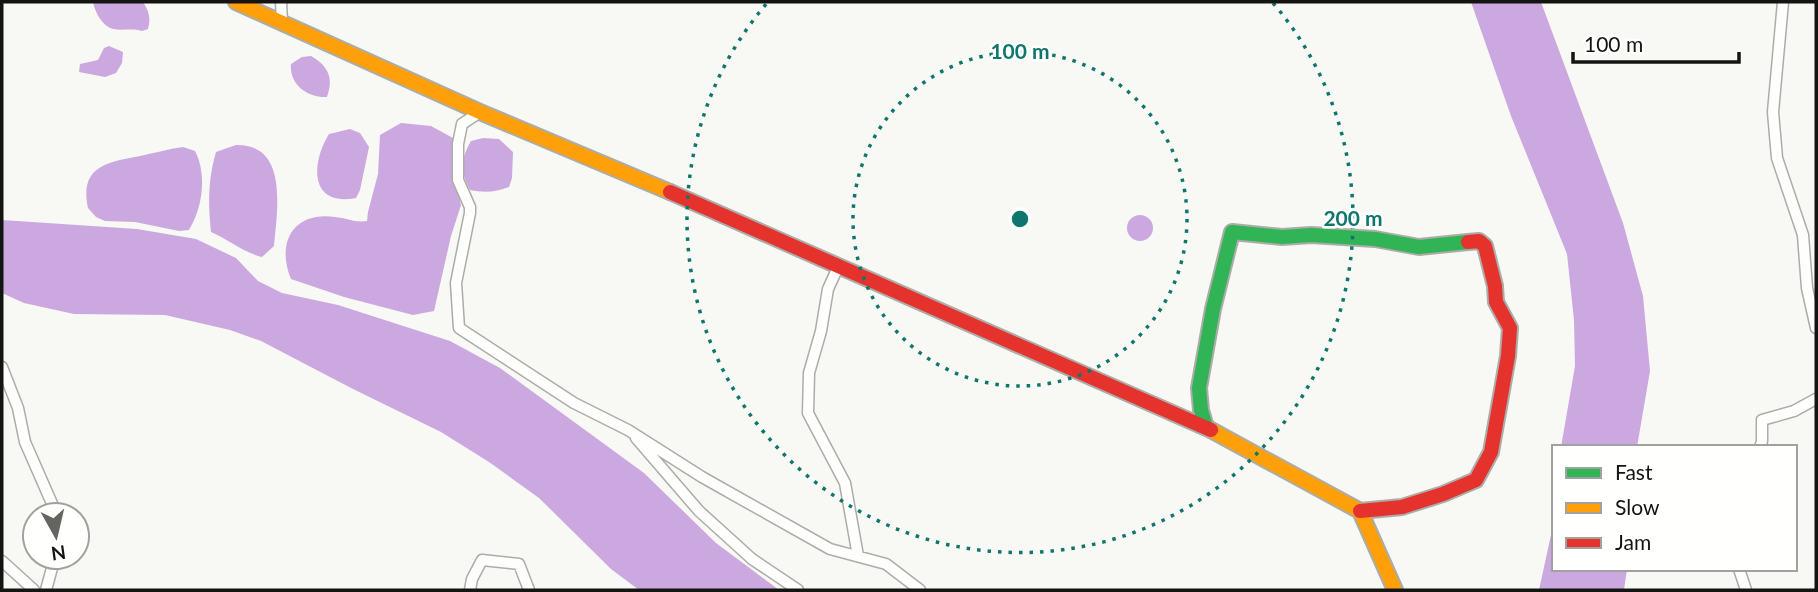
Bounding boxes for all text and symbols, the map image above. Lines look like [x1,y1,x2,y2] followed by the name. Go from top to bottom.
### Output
[1573,21,1739,65] scale bar
[1584,31,1643,56] text: 100 m
[990,38,1050,63] text: 100 m
[1323,205,1383,230] text: 200 m
[1008,207,1032,231] centre of rings
[1552,445,1797,571] legend
[1615,459,1653,484] text: Fast
[1615,494,1660,519] text: Slow
[21,501,91,571] north arrow
[1615,529,1651,554] text: Jam
[50,541,67,566] text: N

